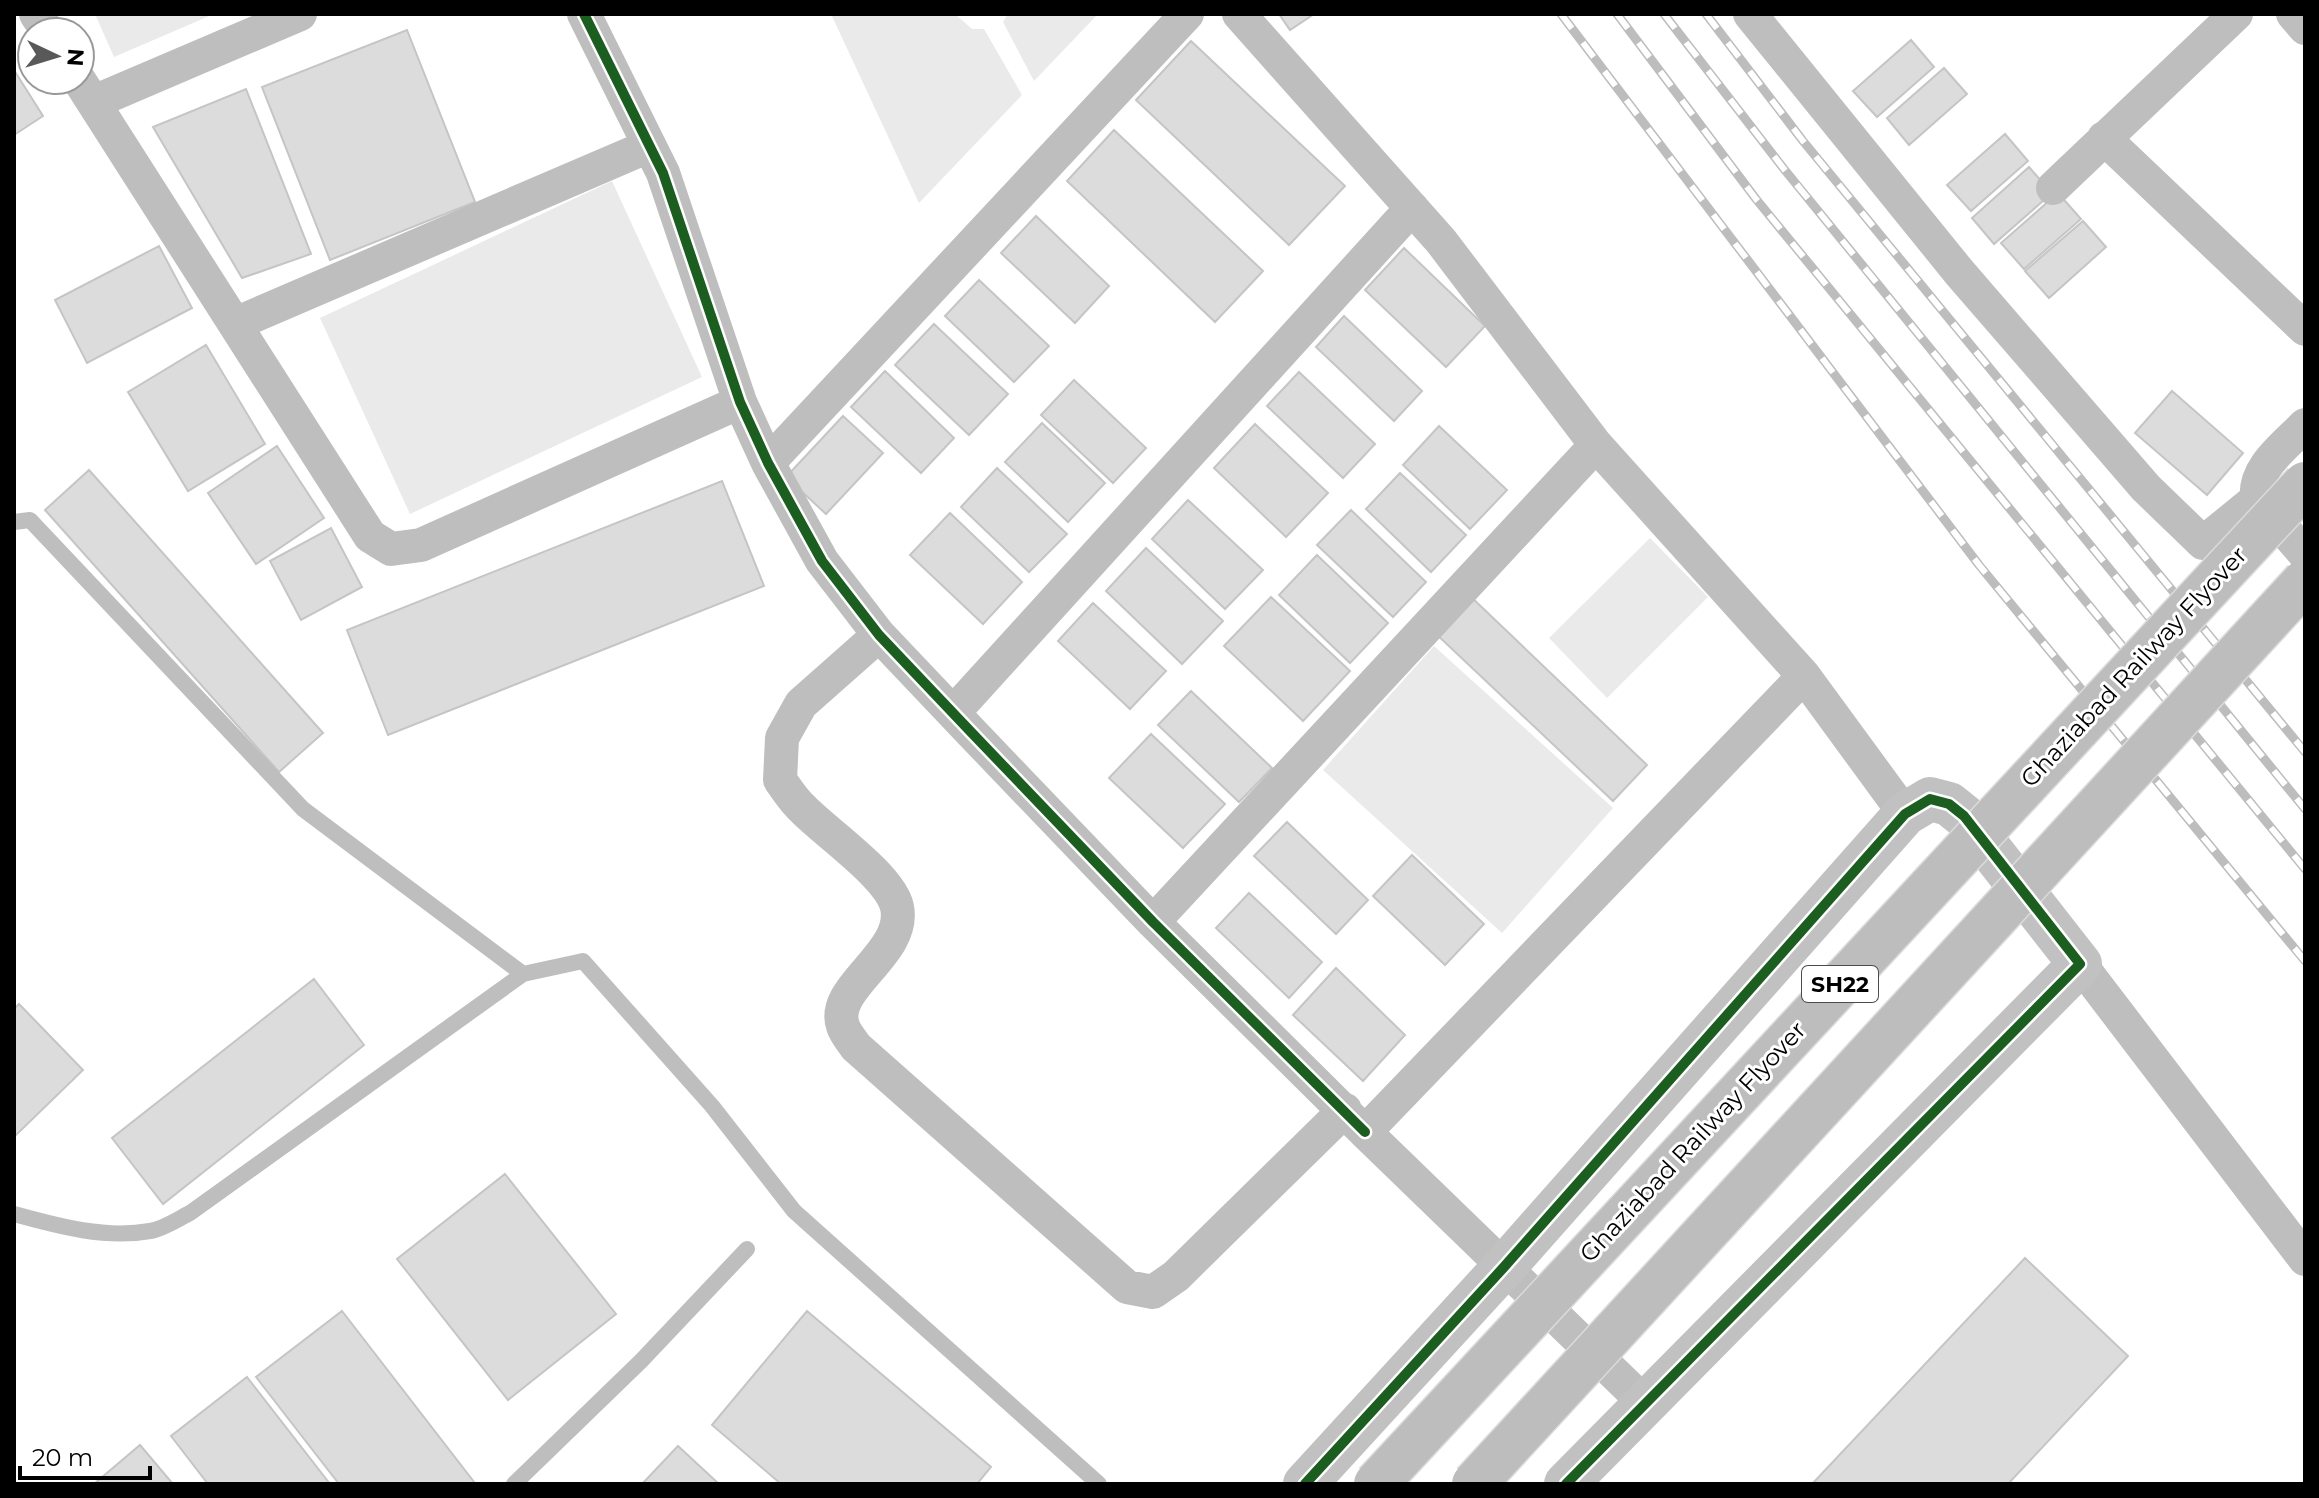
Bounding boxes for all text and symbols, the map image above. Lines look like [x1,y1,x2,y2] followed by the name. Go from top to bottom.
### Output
[16,16,96,96] north arrow
[61,48,90,67] text: N
[2014,540,2253,793] street label: Ghaziabad Railway Flyover
[1802,966,1878,1002] road number: SH22
[1573,1015,1812,1268] street label: Ghaziabad Railway Flyover
[20,1430,150,1480] scale bar
[32,1443,93,1472] text: 20 m

